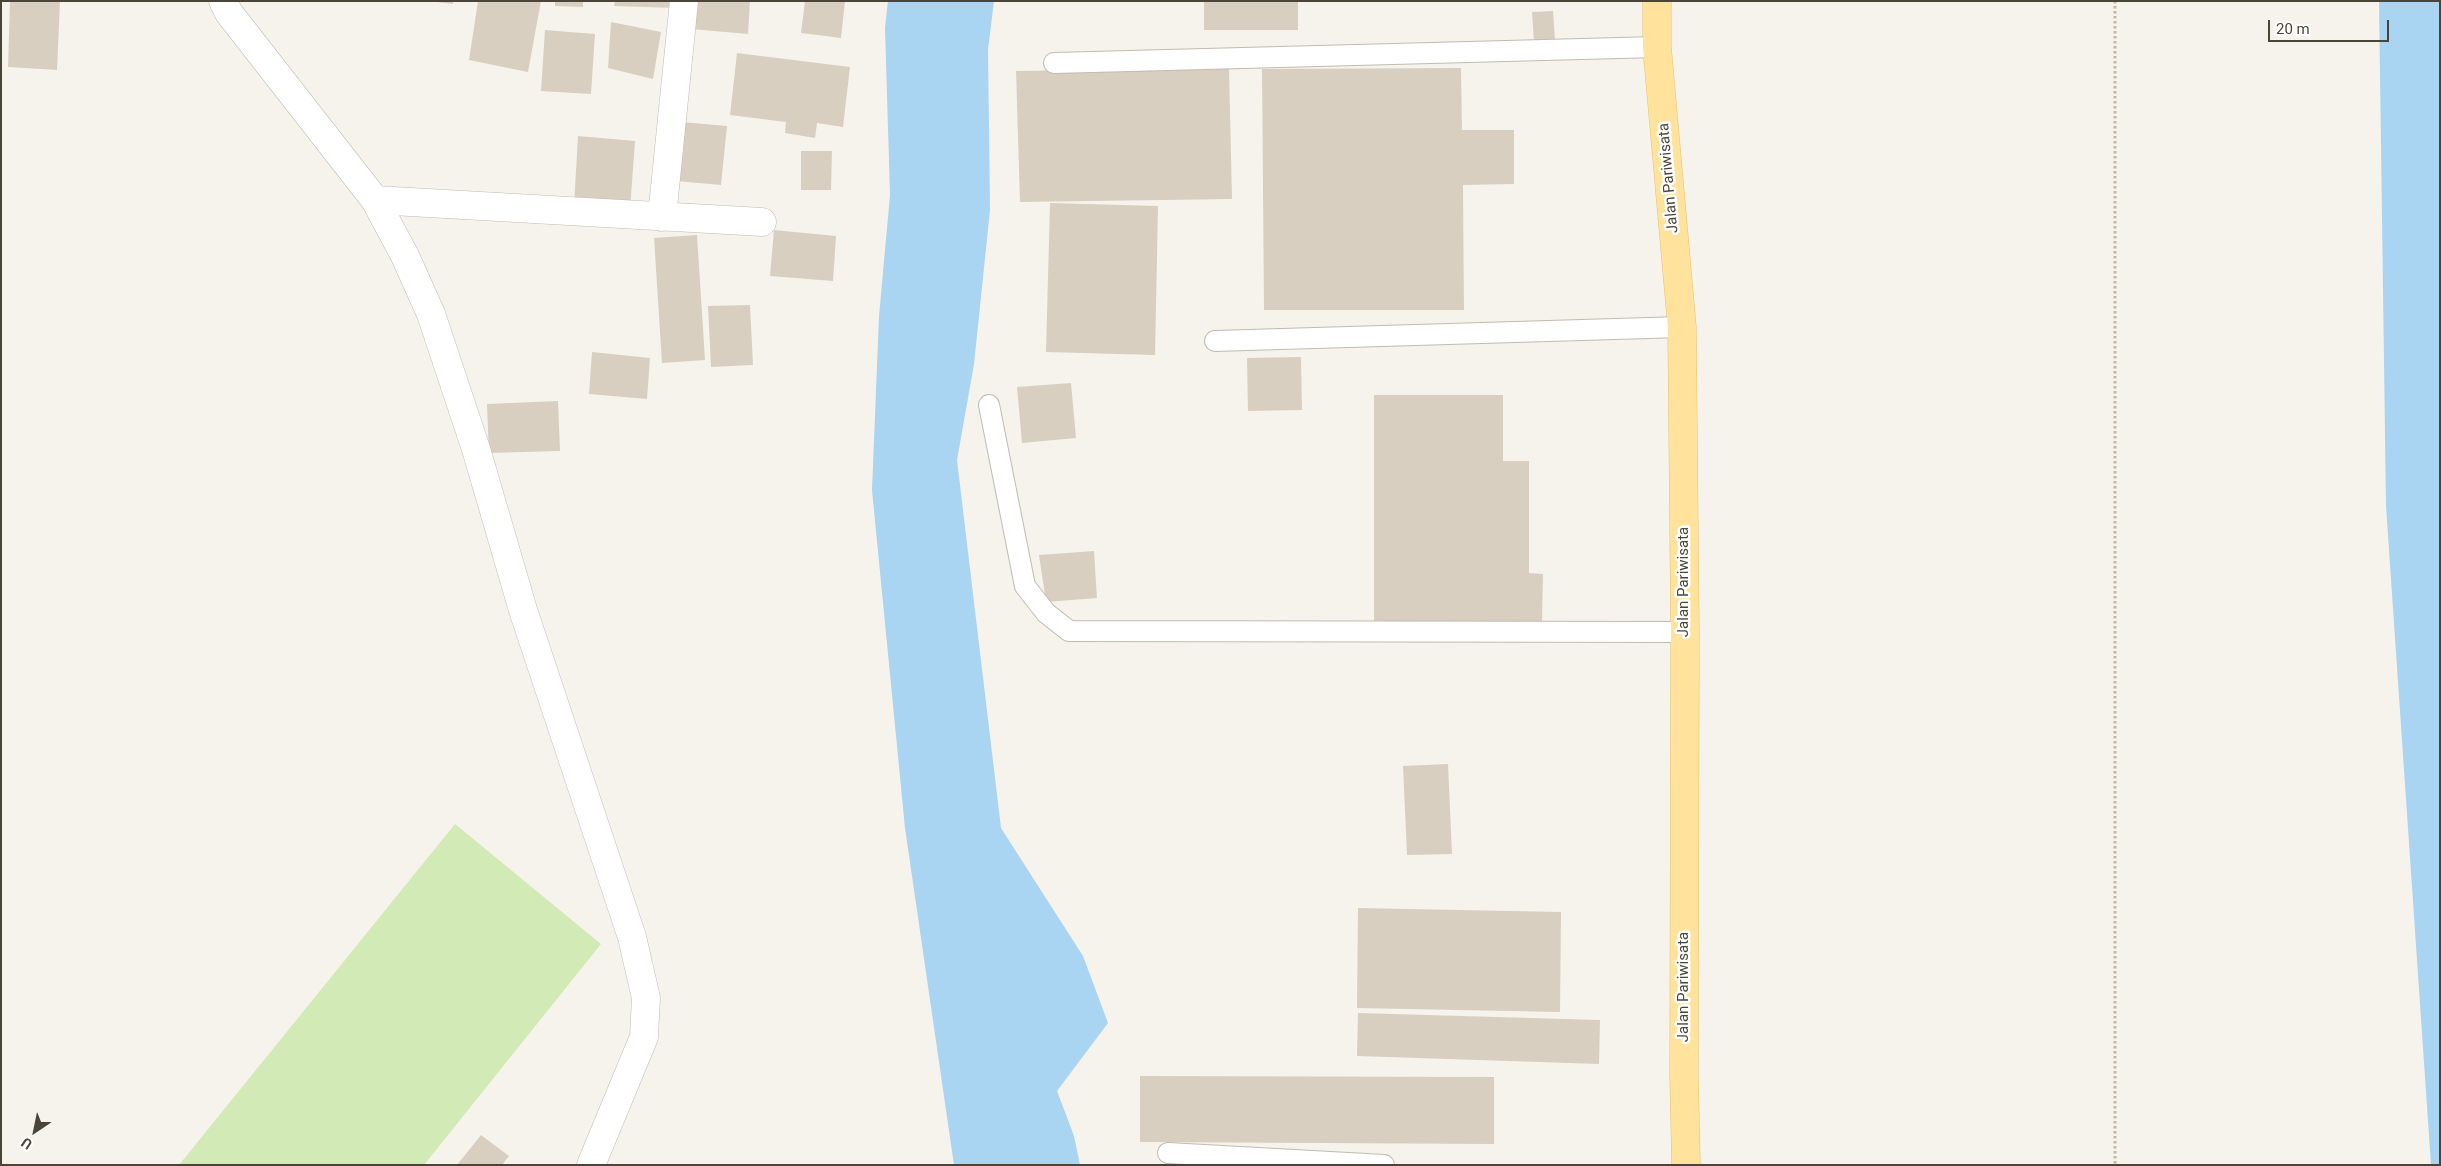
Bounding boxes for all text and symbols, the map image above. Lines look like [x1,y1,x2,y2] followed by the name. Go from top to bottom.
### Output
[2271,10,2392,42] scale bar
[2276,20,2310,38] text: 20 m
[1655,122,1683,234] street label: Jalan Pariwisata
[1675,527,1693,637] street label: Jalan Pariwisata
[1675,932,1693,1042] street label: Jalan Pariwisata
[10,1106,60,1156] north arrow
[18,1134,35,1153] text: U

